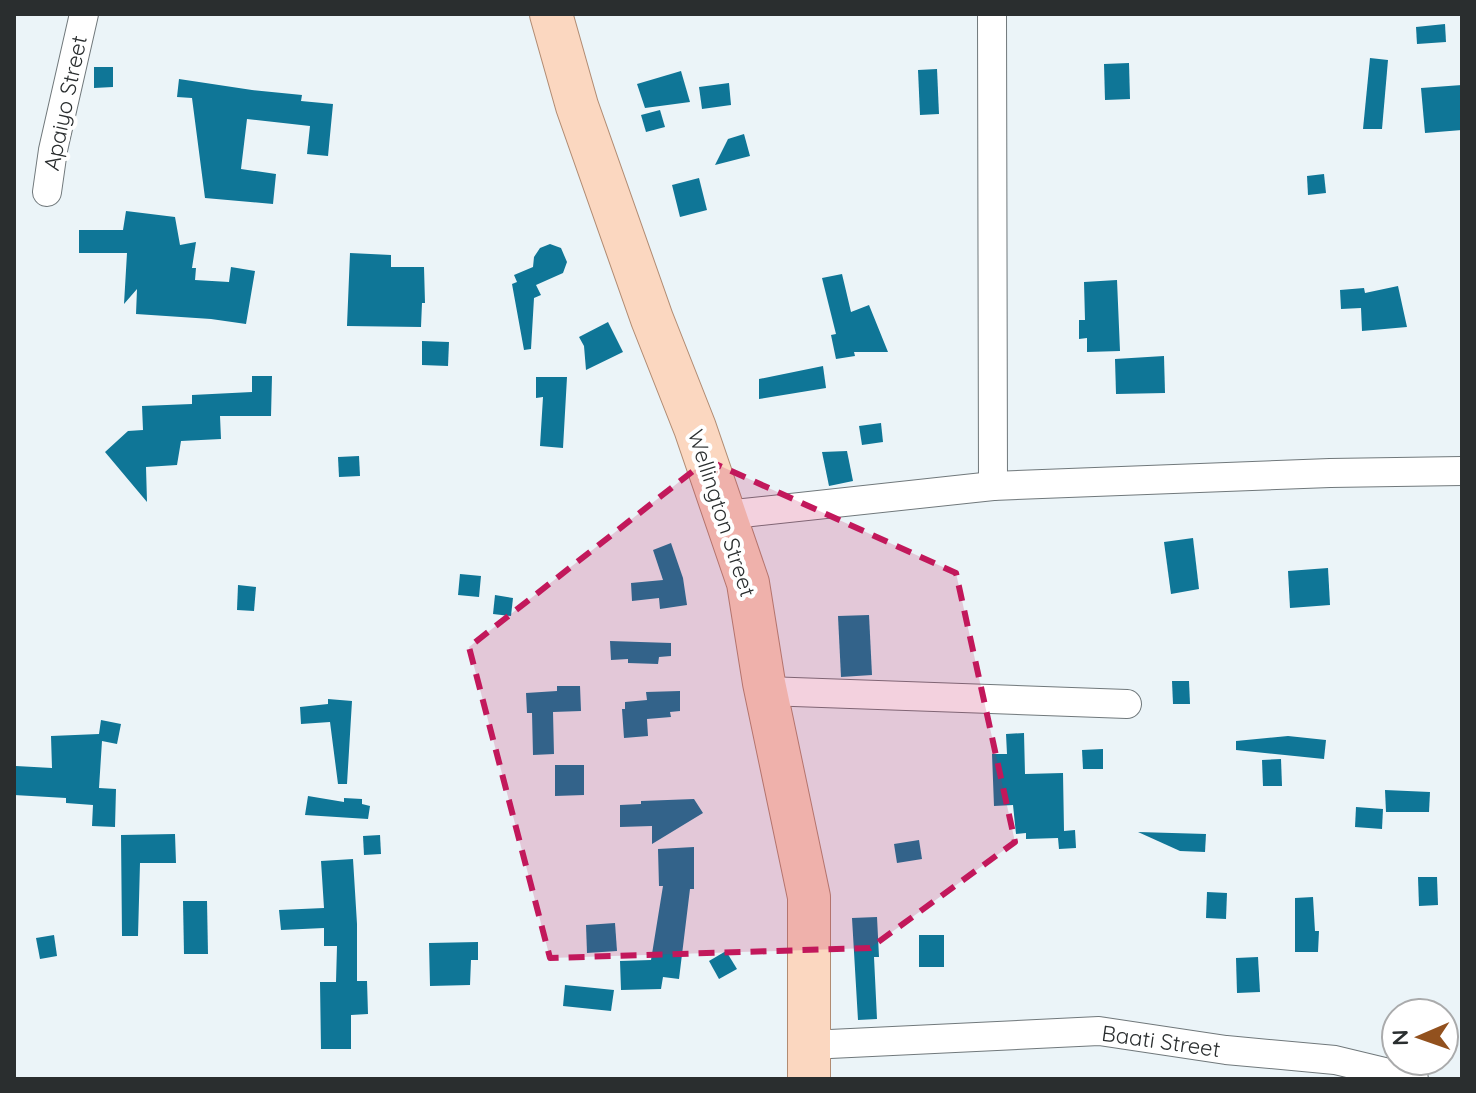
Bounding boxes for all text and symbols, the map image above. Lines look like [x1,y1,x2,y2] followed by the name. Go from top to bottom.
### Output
[37,33,93,173] street label: Apaiyo Street
[682,426,762,600] street label: Wellington Street
[1380,997,1460,1077] north arrow
[1100,1019,1222,1063] street label: Baati Street
[1386,1029,1414,1046] text: N

